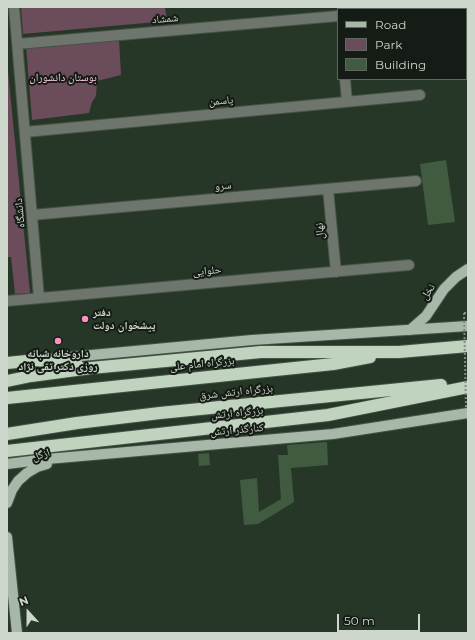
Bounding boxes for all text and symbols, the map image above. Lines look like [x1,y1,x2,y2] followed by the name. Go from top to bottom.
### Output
[337,8,467,80] legend
[151,11,179,27] street label: شمشاد
[375,17,406,32] text: Road
[375,37,402,52] text: Park
[375,57,426,72] text: Building
[29,71,97,85] park label: بوستان دانشوران
[208,93,234,109] street label: یاسمن
[214,179,232,193] street label: سرو
[12,198,28,228] street label: دانشگاه
[313,222,327,240] street label: نهال
[192,263,222,279] street label: حلوایی
[418,281,438,303] street label: نخل
[93,306,156,332] place label: دفتر پیشخوان دولت
[80,314,90,324] marker: دفتر پیشخوان دولت
[53,336,63,346] marker: داروخانه شبانه روزی دکتر تقی نژاد
[18,347,98,373] place label: داروخانه شبانه روزی دکتر تقی نژاد
[169,354,235,374] street label: بزرگراه امام علی
[198,382,274,402] street label: بزرگراه ارتش شرق
[210,404,264,422] street label: بزرگراه ارتش
[210,421,264,439] street label: کنارگذر ارتش
[30,446,52,464] street label: ازگل
[8,592,48,632] north arrow
[17,593,30,609] text: N
[339,606,422,632] scale bar
[344,613,375,628] text: 50 m

